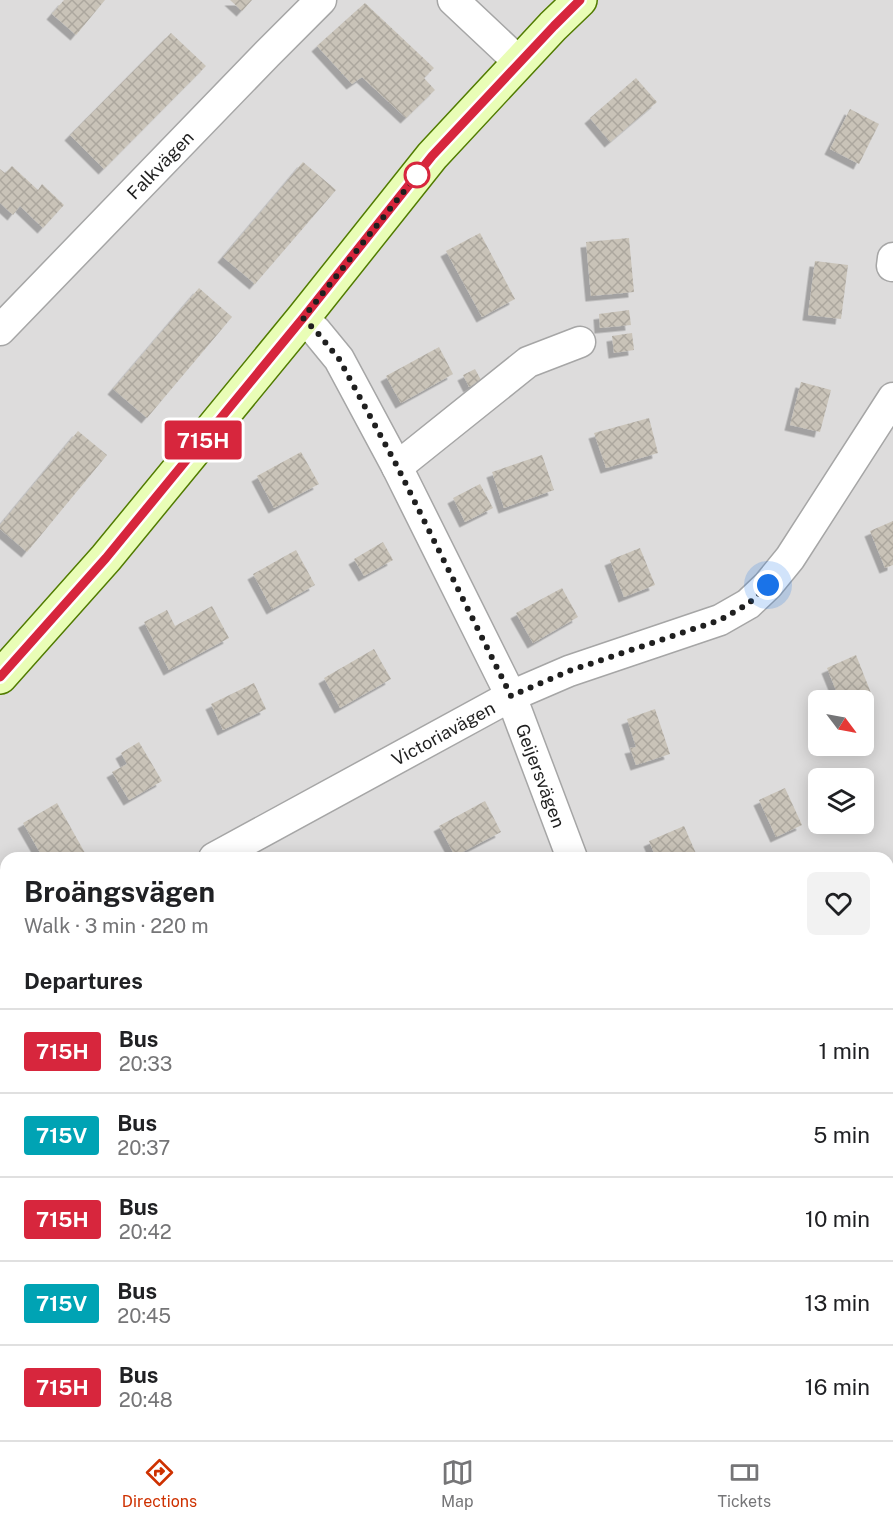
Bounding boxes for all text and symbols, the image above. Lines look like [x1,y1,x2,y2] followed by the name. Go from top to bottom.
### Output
[122,126,198,203] street label: Falkvägen
[404,162,430,188] unlabelled marker
[161,420,245,460] line badge: 715H
[177,428,229,453] text: 715H
[753,570,783,600] your location
[808,690,874,756] north arrow
[808,690,874,834] map controls
[388,696,498,770] street label: Victoriavägen
[512,721,570,830] street label: Geijersvägen
[808,768,874,834] button: layers
[807,872,870,935] button: heart
[24,875,215,908] text: Broängsvägen
[24,914,208,938] text: Walk · 3 min · 220 m
[24,968,143,994] text: Departures
[119,1026,158,1052] text: Bus
[818,1038,870,1064] text: 1 min
[36,1039,89,1064] text: 715H
[119,1052,172,1076] text: 20:33
[117,1110,157,1136] text: Bus
[813,1122,870,1148] text: 5 min
[36,1123,87,1148] text: 715V
[117,1136,170,1160] text: 20:37
[119,1194,158,1220] text: Bus
[805,1206,870,1232] text: 10 min
[36,1207,89,1232] text: 715H
[119,1220,172,1244] text: 20:42
[117,1278,157,1304] text: Bus
[805,1290,870,1316] text: 13 min
[36,1291,87,1316] text: 715V
[117,1304,171,1328] text: 20:45
[119,1362,158,1388] text: Bus
[805,1374,870,1400] text: 16 min
[36,1375,89,1400] text: 715H
[119,1388,173,1412] text: 20:48
[122,1456,197,1511] tab: Directions
[441,1456,474,1511] tab: Map
[717,1456,771,1511] tab: Tickets

